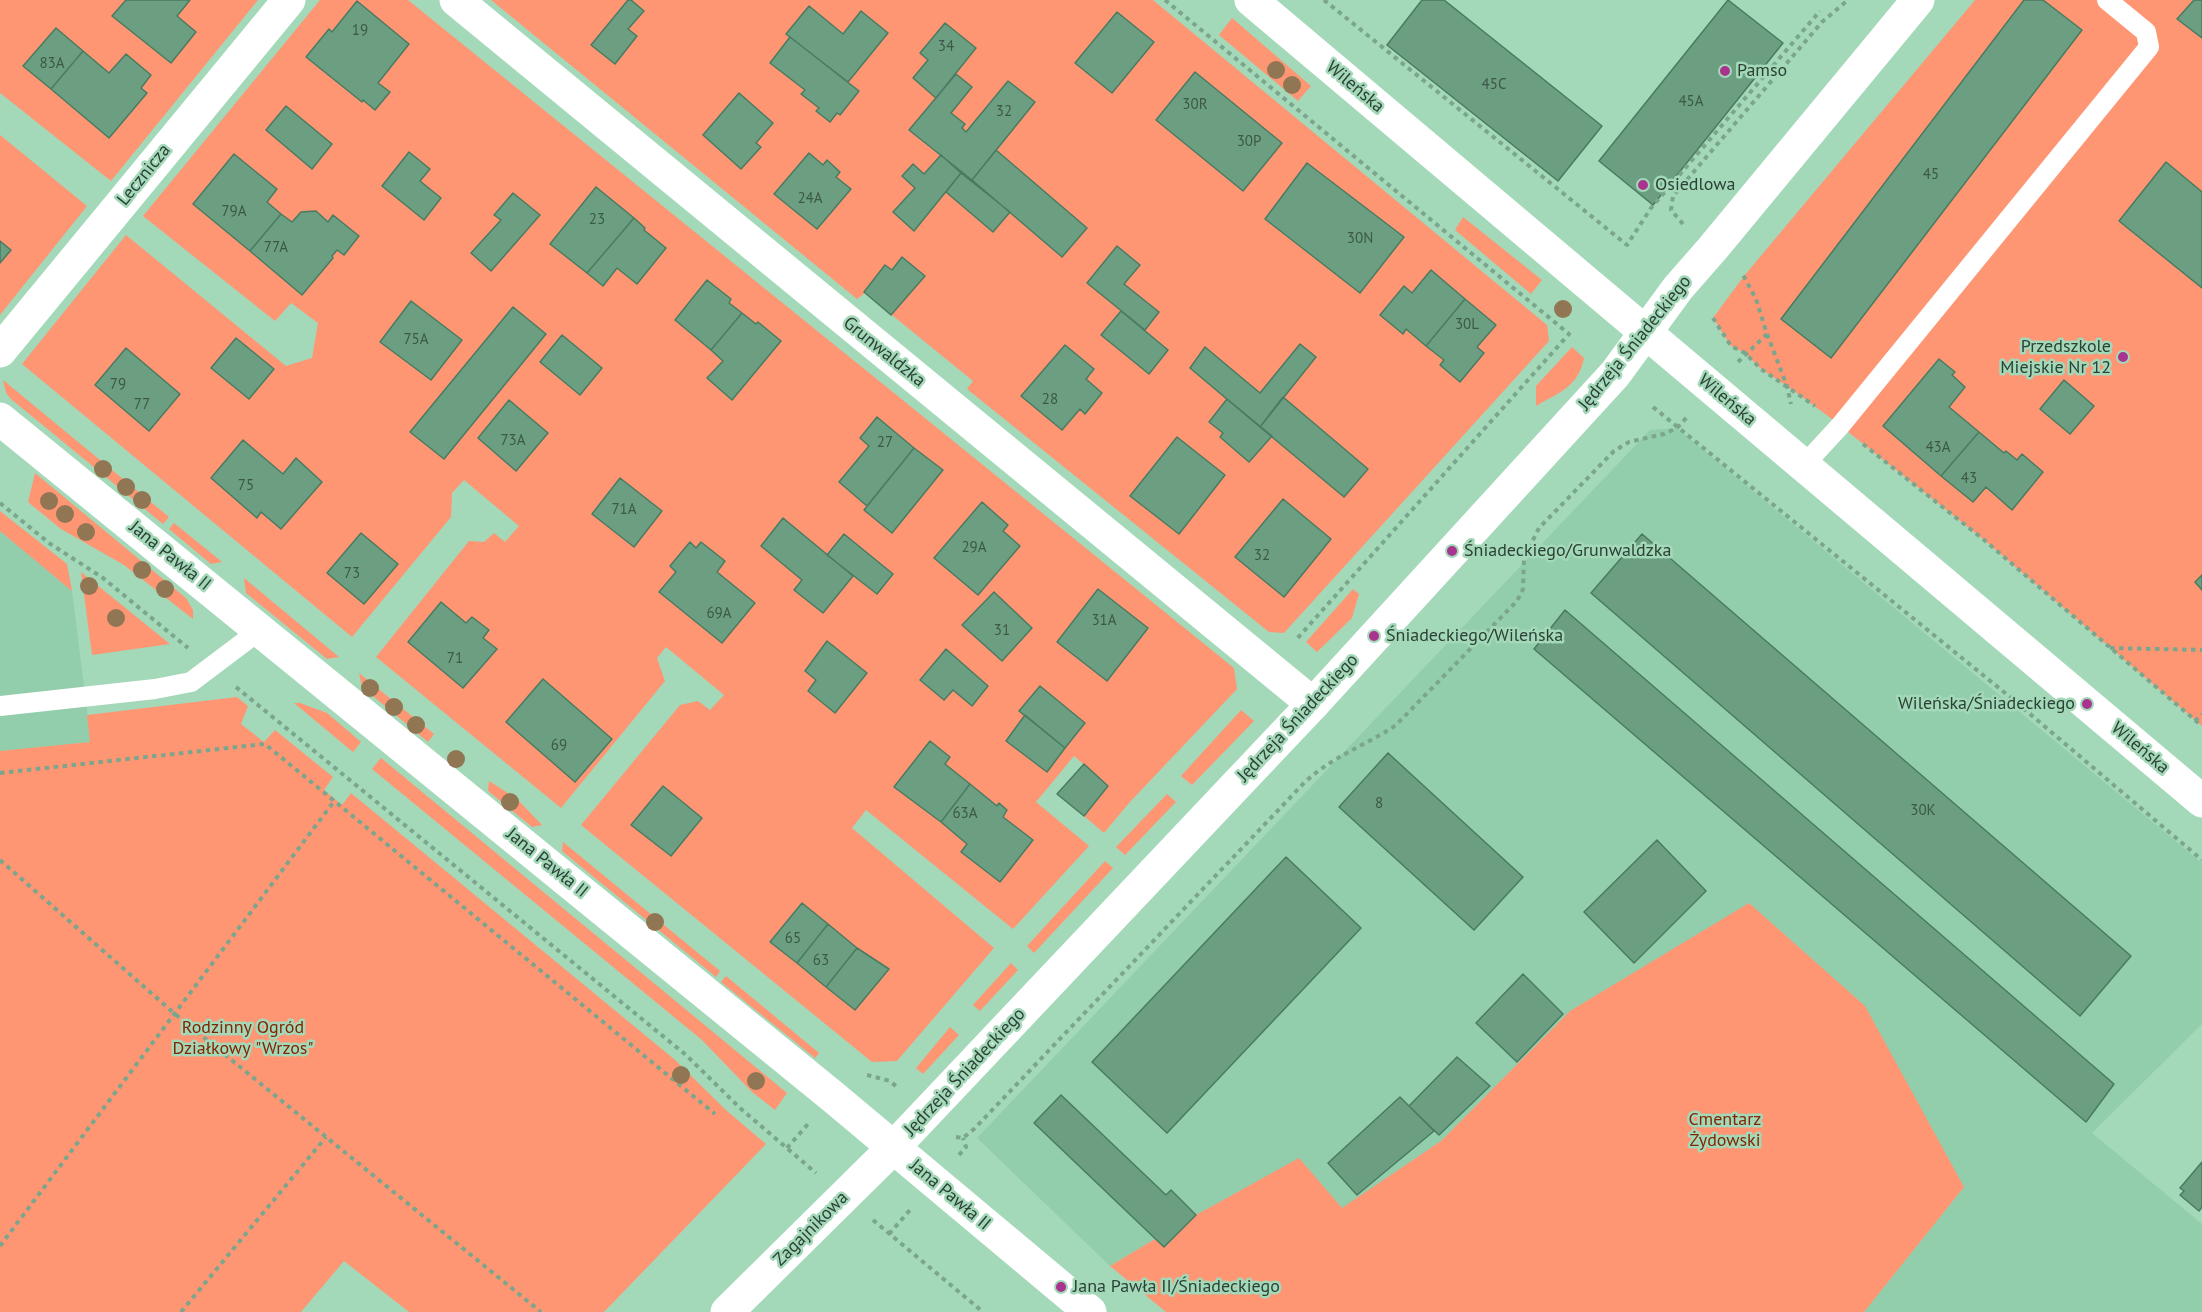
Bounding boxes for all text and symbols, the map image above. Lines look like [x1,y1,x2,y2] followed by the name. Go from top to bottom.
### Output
[352,22,368,40] house number: 19
[938,38,954,56] house number: 34
[39,55,65,73] house number: 83A
[1322,57,1388,117] street label: Wileńska
[1737,60,1787,82] place label: Pamso
[1718,64,1732,78] marker: Pamso
[1482,76,1506,94] house number: 45C
[1678,93,1704,111] house number: 45A
[1182,96,1208,114] house number: 30R
[996,103,1012,121] house number: 32
[1237,133,1261,151] house number: 30P
[113,140,175,210] street label: Lecznicza
[1923,166,1939,184] house number: 45
[1655,174,1735,196] place label: Osiedlowa
[1636,178,1650,192] marker: Osiedlowa
[797,190,823,208] house number: 24A
[221,203,247,221] house number: 79A
[589,211,605,229] house number: 23
[1347,230,1373,248] house number: 30N
[264,239,288,257] house number: 77A
[1574,271,1696,415] street label: Jędrzeja Śniadeckiego
[839,312,929,392] street label: Grunwaldzka
[1455,316,1479,334] house number: 30L
[403,331,429,349] house number: 75A
[2000,336,2111,378] place label: Przedszkole Miejskie Nr 12
[2116,350,2130,364] marker: Przedszkole Miejskie Nr 12
[1694,370,1760,430] street label: Wileńska
[110,376,126,394] house number: 79
[1042,391,1058,409] house number: 28
[134,396,150,414] house number: 77
[500,432,526,450] house number: 73A
[877,434,893,452] house number: 27
[1925,439,1951,457] house number: 43A
[1961,470,1977,488] house number: 43
[238,477,254,495] house number: 75
[611,501,637,519] house number: 71A
[125,517,215,595] street label: Jana Pawła II
[961,539,987,557] house number: 29A
[1464,540,1671,562] place label: Śniadeckiego/Grunwaldzka
[1445,544,1459,558] marker: Śniadeckiego/Grunwaldzka
[1254,547,1270,565] house number: 32
[344,565,360,583] house number: 73
[706,605,732,623] house number: 69A
[1091,612,1117,630] house number: 31A
[994,622,1010,640] house number: 31
[1386,625,1563,647] place label: Śniadeckiego/Wileńska
[1367,629,1381,643] marker: Śniadeckiego/Wileńska
[1233,649,1363,787] street label: Jędrzeja Śniadeckiego
[447,650,463,668] house number: 71
[1898,693,2075,715] place label: Wileńska/Śniadeckiego
[2080,697,2094,711] marker: Wileńska/Śniadeckiego
[2107,718,2173,778] street label: Wileńska
[551,737,567,755] house number: 69
[1375,795,1383,813] house number: 8
[1910,802,1936,820] house number: 30K
[952,805,978,823] house number: 63A
[502,824,592,902] street label: Jana Pawła II
[785,930,801,948] house number: 65
[813,952,829,970] house number: 63
[900,1003,1030,1141] street label: Jędrzeja Śniadeckiego
[173,1017,313,1060] park label: Rodzinny Ogród Działkowy "Wrzos"
[1689,1109,1761,1152] park label: Cmentarz Żydowski
[905,1155,995,1235] street label: Jana Pawła II
[769,1187,853,1271] street label: Zagajnikowa
[1073,1276,1280,1298] place label: Jana Pawła II/Śniadeckiego
[1054,1280,1068,1294] marker: Jana Pawła II/Śniadeckiego

